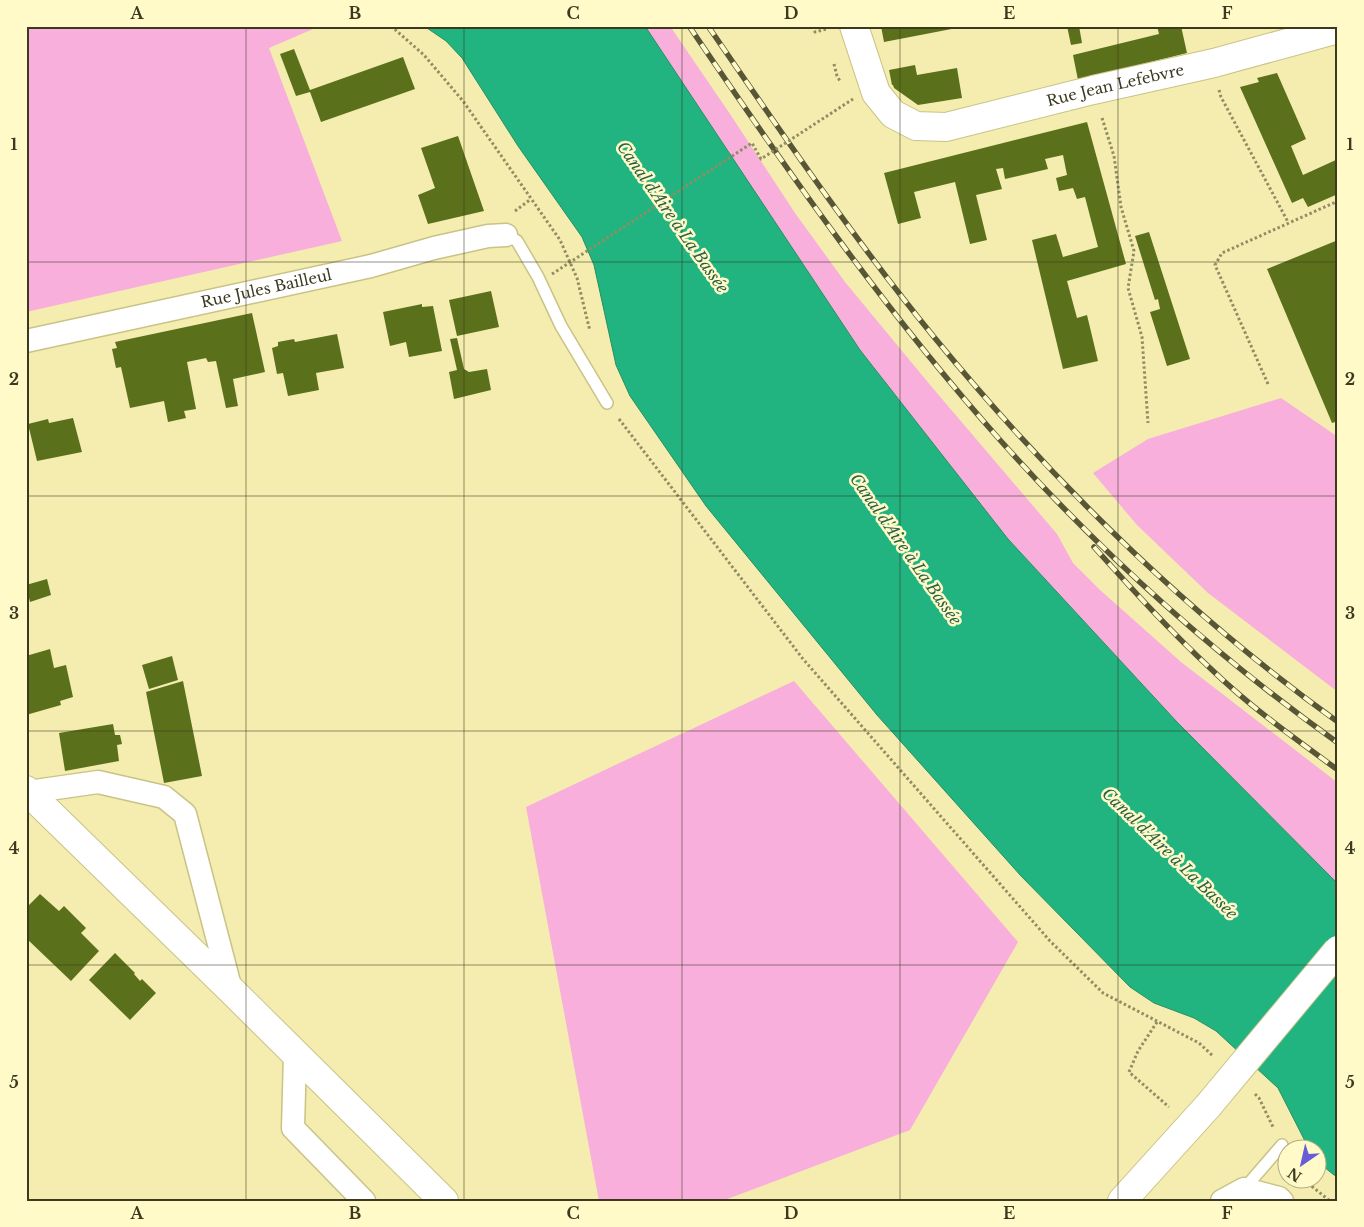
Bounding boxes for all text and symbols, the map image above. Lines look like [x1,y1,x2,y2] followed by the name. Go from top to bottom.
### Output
[130,3,145,23] text: A
[349,3,362,23] text: B
[566,3,580,23] text: C
[784,3,798,23] text: D
[1003,3,1015,23] text: E
[1221,3,1233,23] text: F
[1045,60,1186,110] street label: Rue Jean Lefebvre
[11,134,18,154] text: 1
[1347,134,1354,154] text: 1
[613,137,733,297] water label: Canal d'Aire à La Bassée
[199,265,334,312] street label: Rue Jules Bailleul
[9,369,19,389] text: 2
[1345,369,1355,389] text: 2
[846,469,966,629] water label: Canal d'Aire à La Bassée
[9,603,19,623] text: 3
[1345,603,1355,623] text: 3
[1098,783,1242,923] water label: Canal d'Aire à La Bassée
[9,838,19,858] text: 4
[1345,838,1355,858] text: 4
[9,1072,19,1092] text: 5
[1345,1072,1355,1092] text: 5
[1276,1140,1326,1190] north arrow
[1284,1164,1305,1186] text: N
[130,1203,145,1223] text: A
[349,1203,362,1223] text: B
[566,1203,580,1223] text: C
[784,1203,798,1223] text: D
[1003,1203,1015,1223] text: E
[1221,1203,1233,1223] text: F

